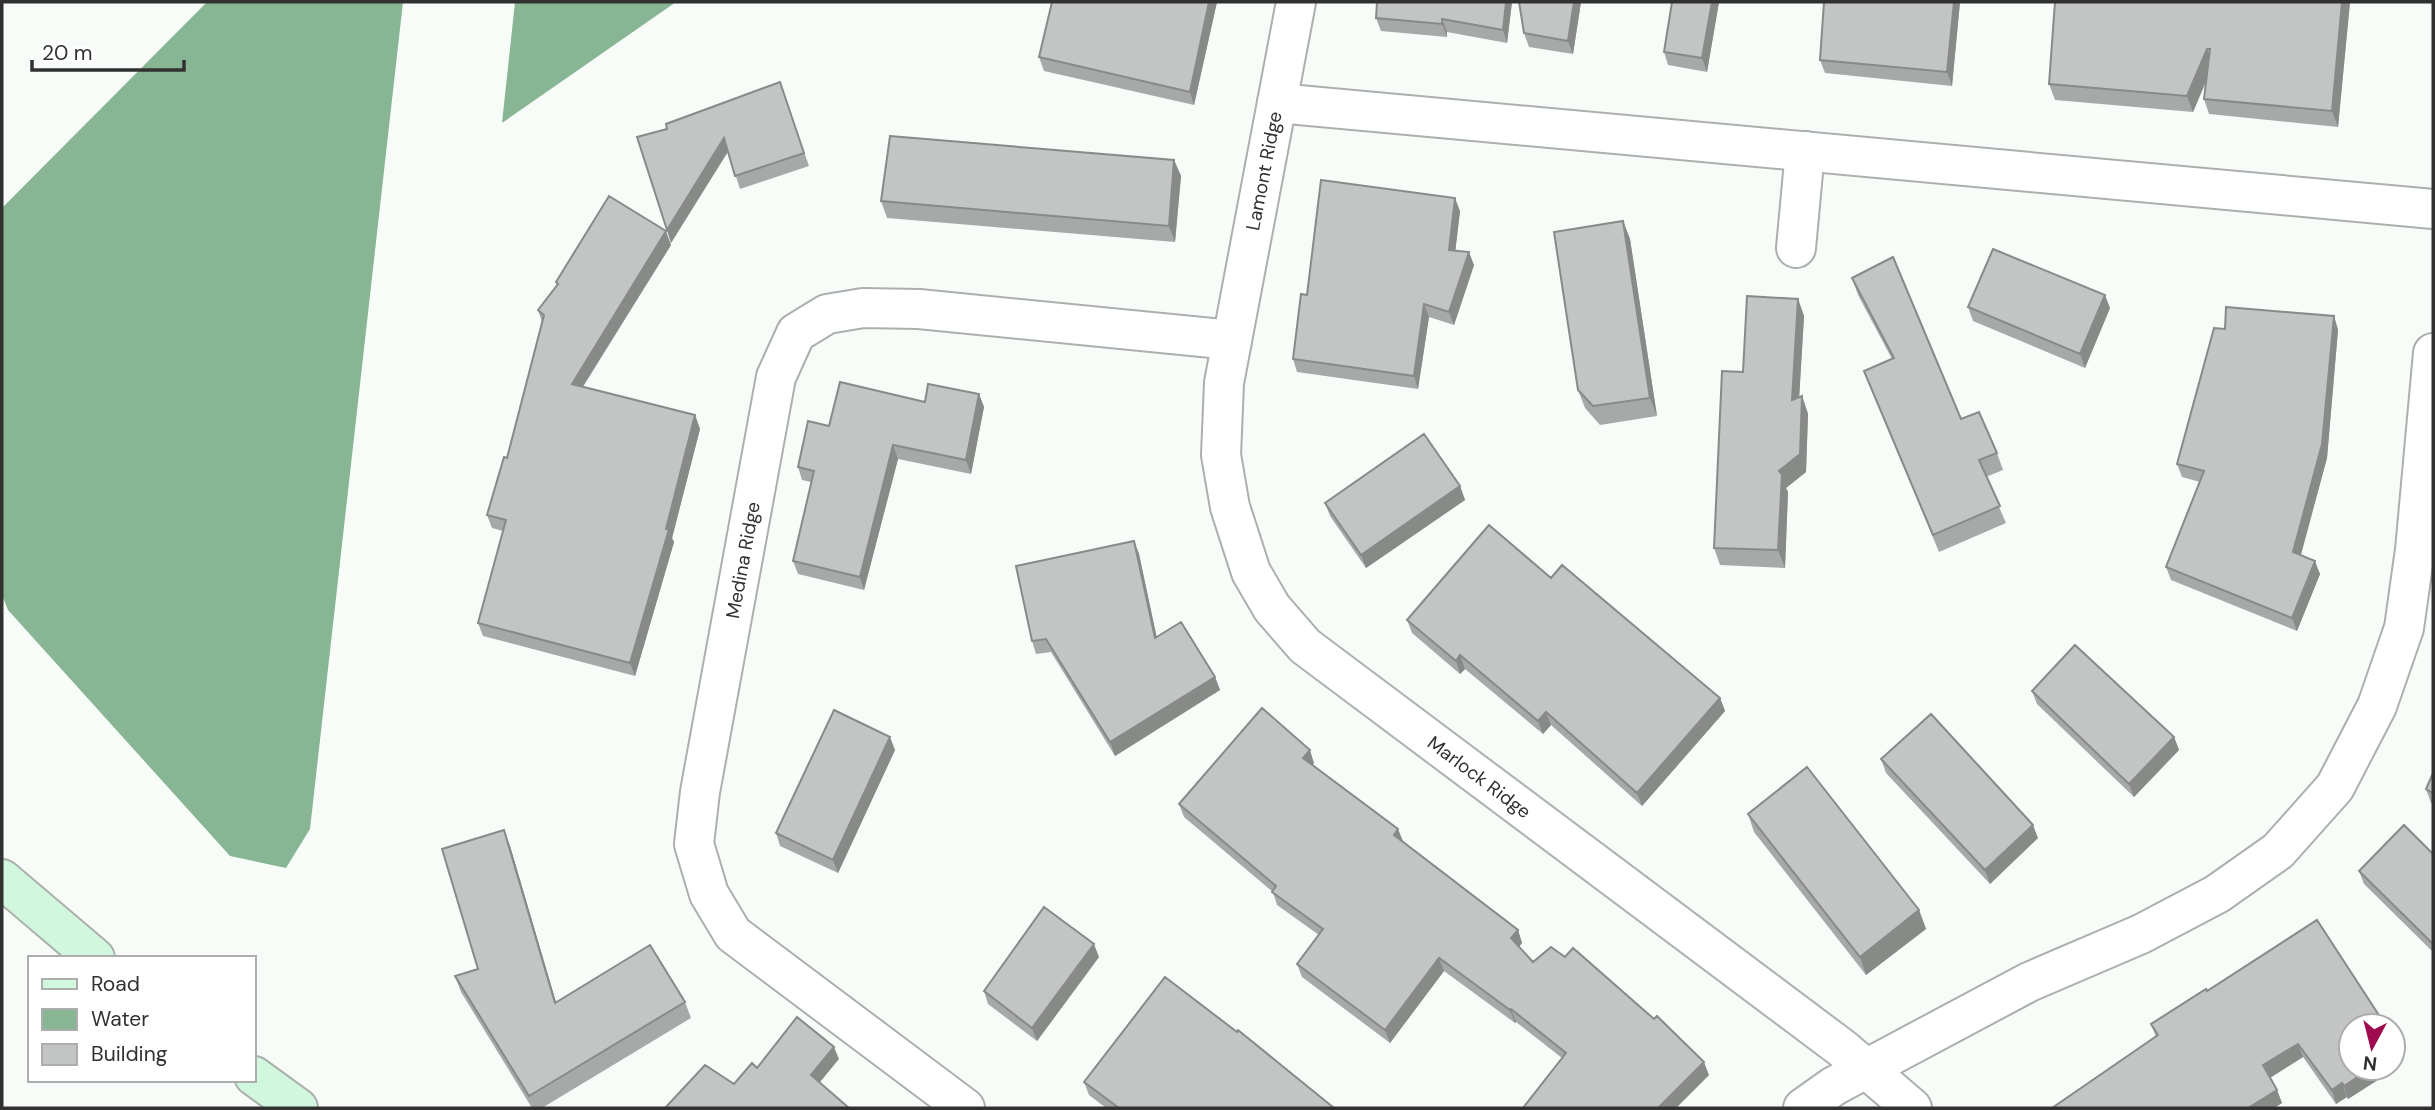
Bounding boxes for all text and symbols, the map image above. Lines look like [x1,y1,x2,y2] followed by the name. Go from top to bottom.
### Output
[32,28,184,72] scale bar
[42,39,93,67] text: 20 m
[1240,109,1288,233] street label: Lamont Ridge
[720,500,765,621] street label: Medina Ridge
[1423,730,1536,824] street label: Marlock Ridge
[28,956,256,1082] legend
[91,970,140,998] text: Road
[91,1005,149,1033] text: Water
[2337,1012,2407,1082] north arrow
[91,1040,168,1068] text: Building
[2362,1050,2378,1077] text: N

